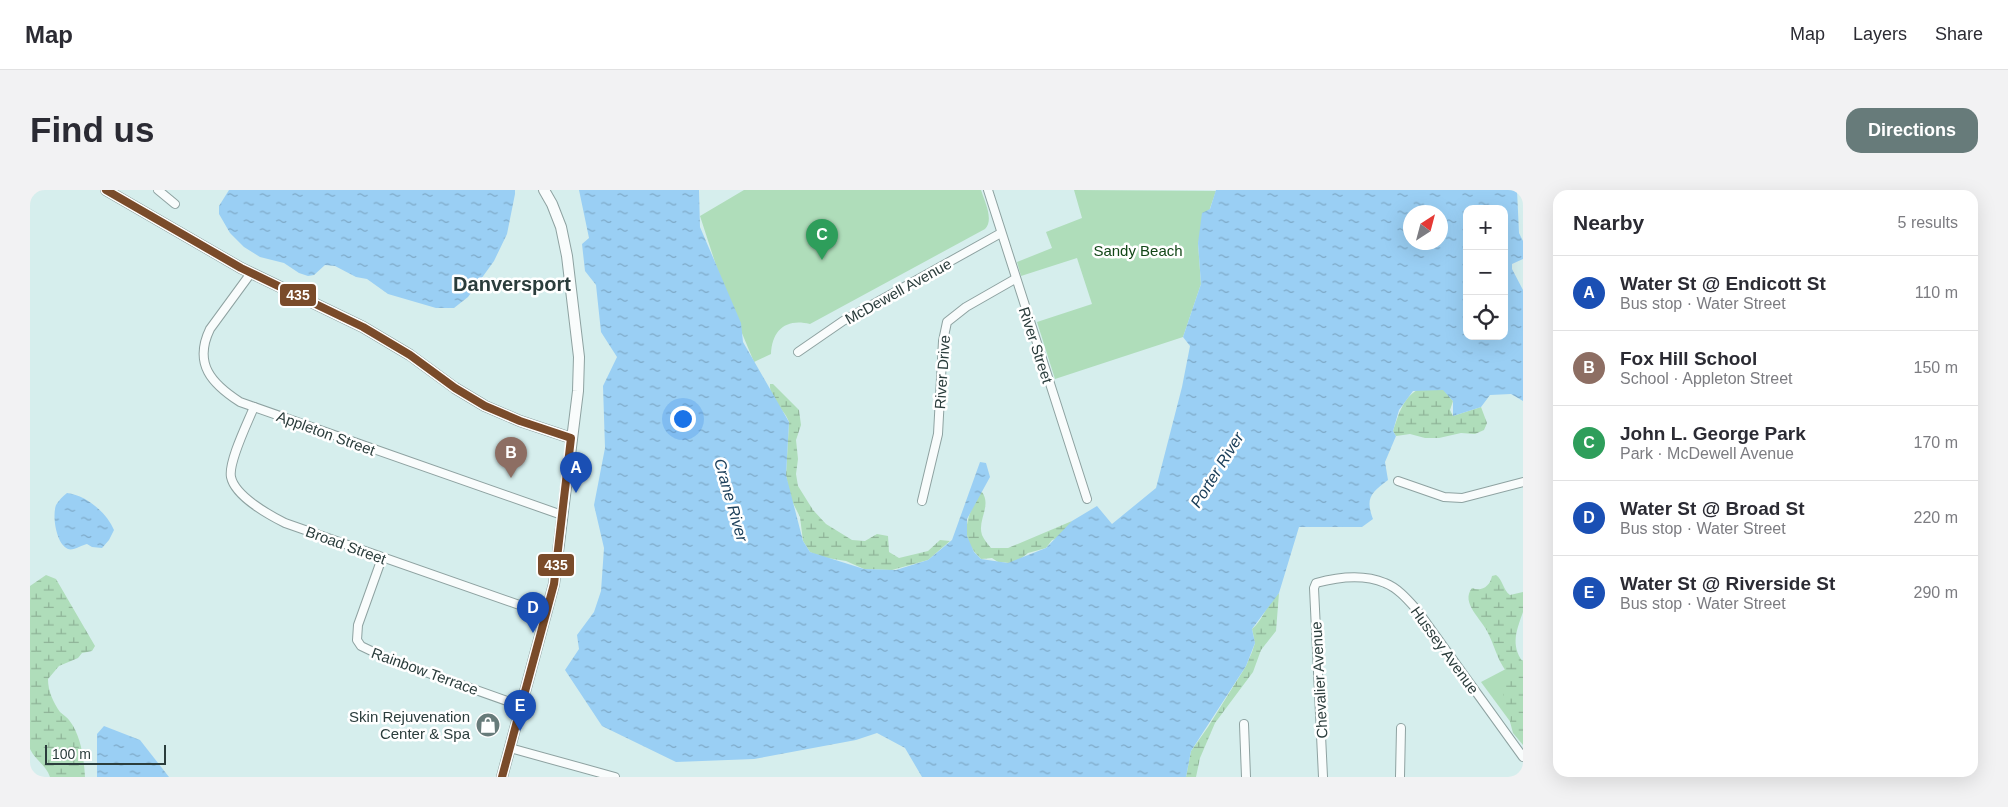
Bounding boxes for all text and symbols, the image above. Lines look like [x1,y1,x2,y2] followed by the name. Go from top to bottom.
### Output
[25,21,73,48] text: Map
[1790,24,1825,44] text: Map
[1853,24,1907,44] text: Layers
[1935,24,1983,44] text: Share
[1846,108,1978,153] button: Directions
[30,110,154,149] text: Find us
[1403,205,1448,250] north arrow
[1463,205,1508,340] map controls
[1463,205,1508,250] button: +
[1573,211,1644,234] text: Nearby
[1898,214,1958,231] text: 5 results
[806,219,838,260] pin: C
[1093,242,1183,259] park label: Sandy Beach
[1463,250,1508,295] button: −
[842,255,954,327] street label: McDewell Avenue
[453,273,571,295] district label: Danversport
[1620,273,1826,294] text: Water St @ Endicott St
[279,283,317,307] line badge: 435
[1583,284,1595,301] text: A
[1915,284,1958,301] text: 110 m
[286,287,310,303] text: 435
[1463,295,1508,340] button: locate
[1620,295,1786,312] text: Bus stop · Water Street
[1016,305,1057,386] street label: River Street
[931,334,953,410] street label: River Drive
[1620,348,1757,369] text: Fox Hill School
[1583,359,1595,376] text: B
[1914,359,1958,376] text: 150 m
[1620,370,1793,387] text: School · Appleton Street
[670,406,696,432] your location
[275,407,378,459] street label: Appleton Street
[1620,423,1806,444] text: John L. George Park
[1187,429,1247,511] water label: Porter River
[1583,434,1595,451] text: C
[1914,434,1958,451] text: 170 m
[495,437,527,478] pin: B
[1620,445,1794,462] text: Park · McDewell Avenue
[560,452,592,493] pin: A
[711,457,751,544] water label: Crane River
[1620,498,1805,519] text: Water St @ Broad St
[1583,509,1595,526] text: D
[1914,509,1958,526] text: 220 m
[1620,520,1786,537] text: Bus stop · Water Street
[304,523,389,568] street label: Broad Street
[537,553,575,577] line badge: 435
[544,557,568,573] text: 435
[1620,573,1835,594] text: Water St @ Riverside St
[1584,584,1594,601] text: E
[1914,584,1958,601] text: 290 m
[517,592,549,633] pin: D
[1620,595,1786,612] text: Bus stop · Water Street
[1408,603,1482,697] street label: Hussey Avenue
[1307,621,1331,739] street label: Chevalier Avenue
[369,644,481,698] street label: Rainbow Terrace
[504,690,536,731] pin: E
[349,708,471,742] place label: Skin Rejuvenation Center & Spa
[475,712,501,738] shop icon: Skin Rejuvenation Center & Spa
[45,742,166,765] scale bar
[52,746,91,762] text: 100 m

